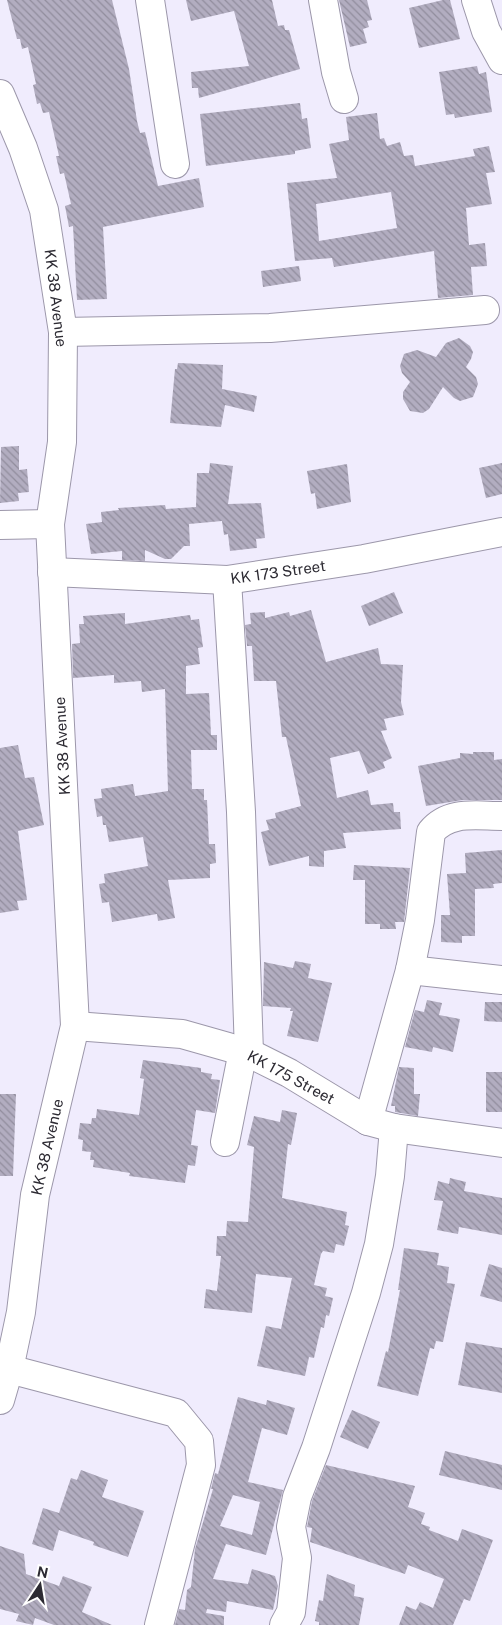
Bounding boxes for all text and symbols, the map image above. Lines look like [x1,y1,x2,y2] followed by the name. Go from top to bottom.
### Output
[42,248,70,348] street label: KK 38 Avenue
[229,557,327,587] street label: KK 173 Street
[51,696,73,796] street label: KK 38 Avenue
[244,1047,338,1107] street label: KK 175 Street
[28,1097,66,1197] street label: KK 38 Avenue
[15,1560,65,1610] north arrow
[36,1563,50,1581] text: N

